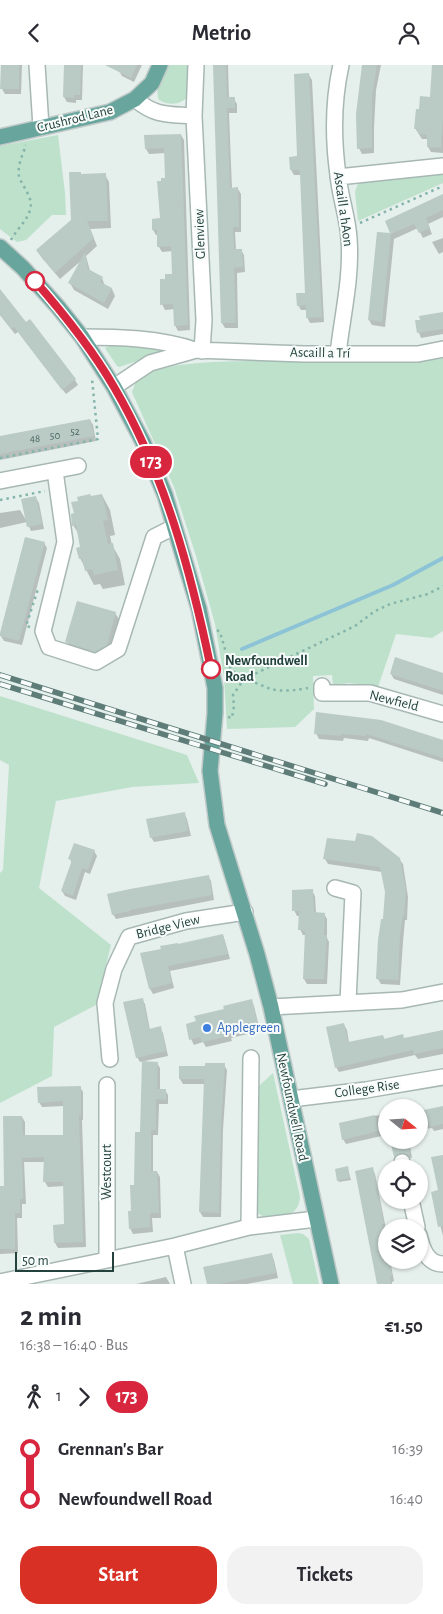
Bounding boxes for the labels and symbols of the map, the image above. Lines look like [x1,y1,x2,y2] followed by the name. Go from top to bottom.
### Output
[36,103,114,135] street label: Crushrod Lane
[331,171,355,247] street label: Ascaill a hAon
[192,208,208,259] street label: Glenview
[25,271,45,291] unlabelled marker
[290,345,351,361] street label: Ascaill a Trí
[70,426,80,437] house number: 52
[50,430,60,441] house number: 50
[30,433,40,444] house number: 48
[122,446,180,478] line badge: 173
[225,654,308,684] place label: Newfoundwell Road
[201,659,221,679] marker: Newfoundwell Road
[368,688,420,714] street label: Newfield
[135,912,202,942] street label: Bridge View
[217,1021,280,1035] place label: Applegreen
[201,1022,213,1034] marker: Applegreen
[274,1052,310,1162] street label: Newfoundwell Road
[334,1078,400,1100] street label: College Rise
[378,1099,428,1149] north arrow
[100,1143,114,1200] street label: Westcourt
[15,1249,114,1272] scale bar

